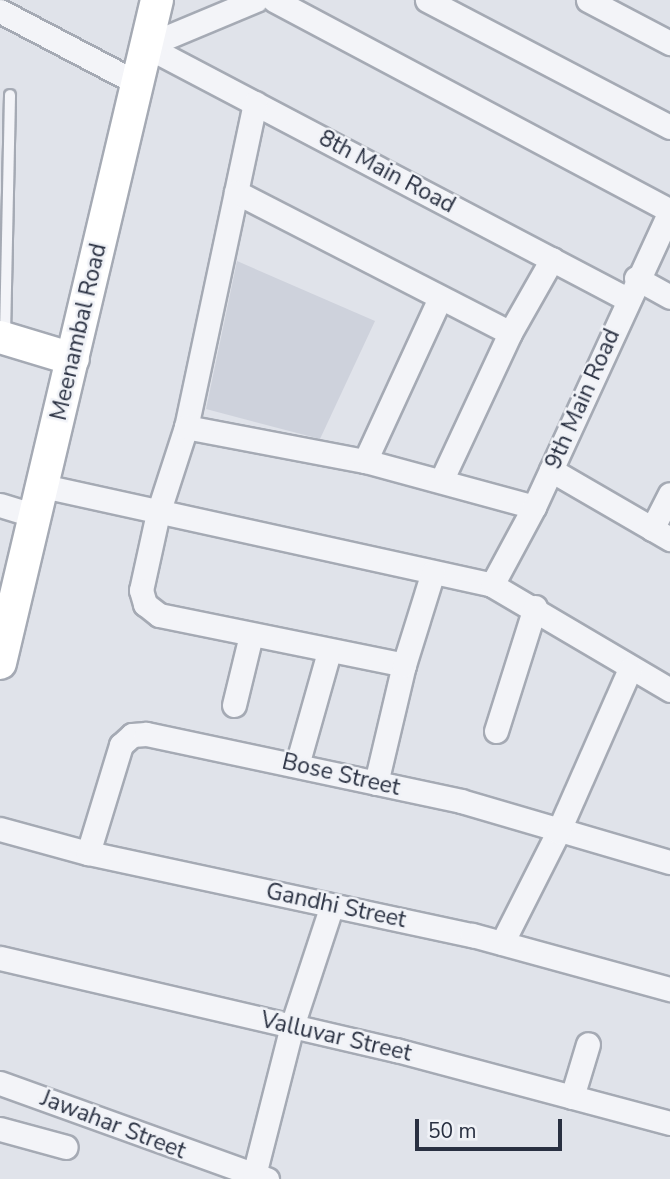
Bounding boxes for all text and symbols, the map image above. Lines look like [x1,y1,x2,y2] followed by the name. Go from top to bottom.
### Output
[314,124,460,220] street label: 8th Main Road
[45,241,113,423] street label: Meenambal Road
[540,325,626,473] street label: 9th Main Road
[279,748,403,802] street label: Bose Street
[263,878,409,934] street label: Gandhi Street
[258,1006,414,1068] street label: Valluvar Street
[37,1085,189,1165] street label: Jawahar Street
[418,1106,565,1150] scale bar
[428,1117,477,1145] text: 50 m

